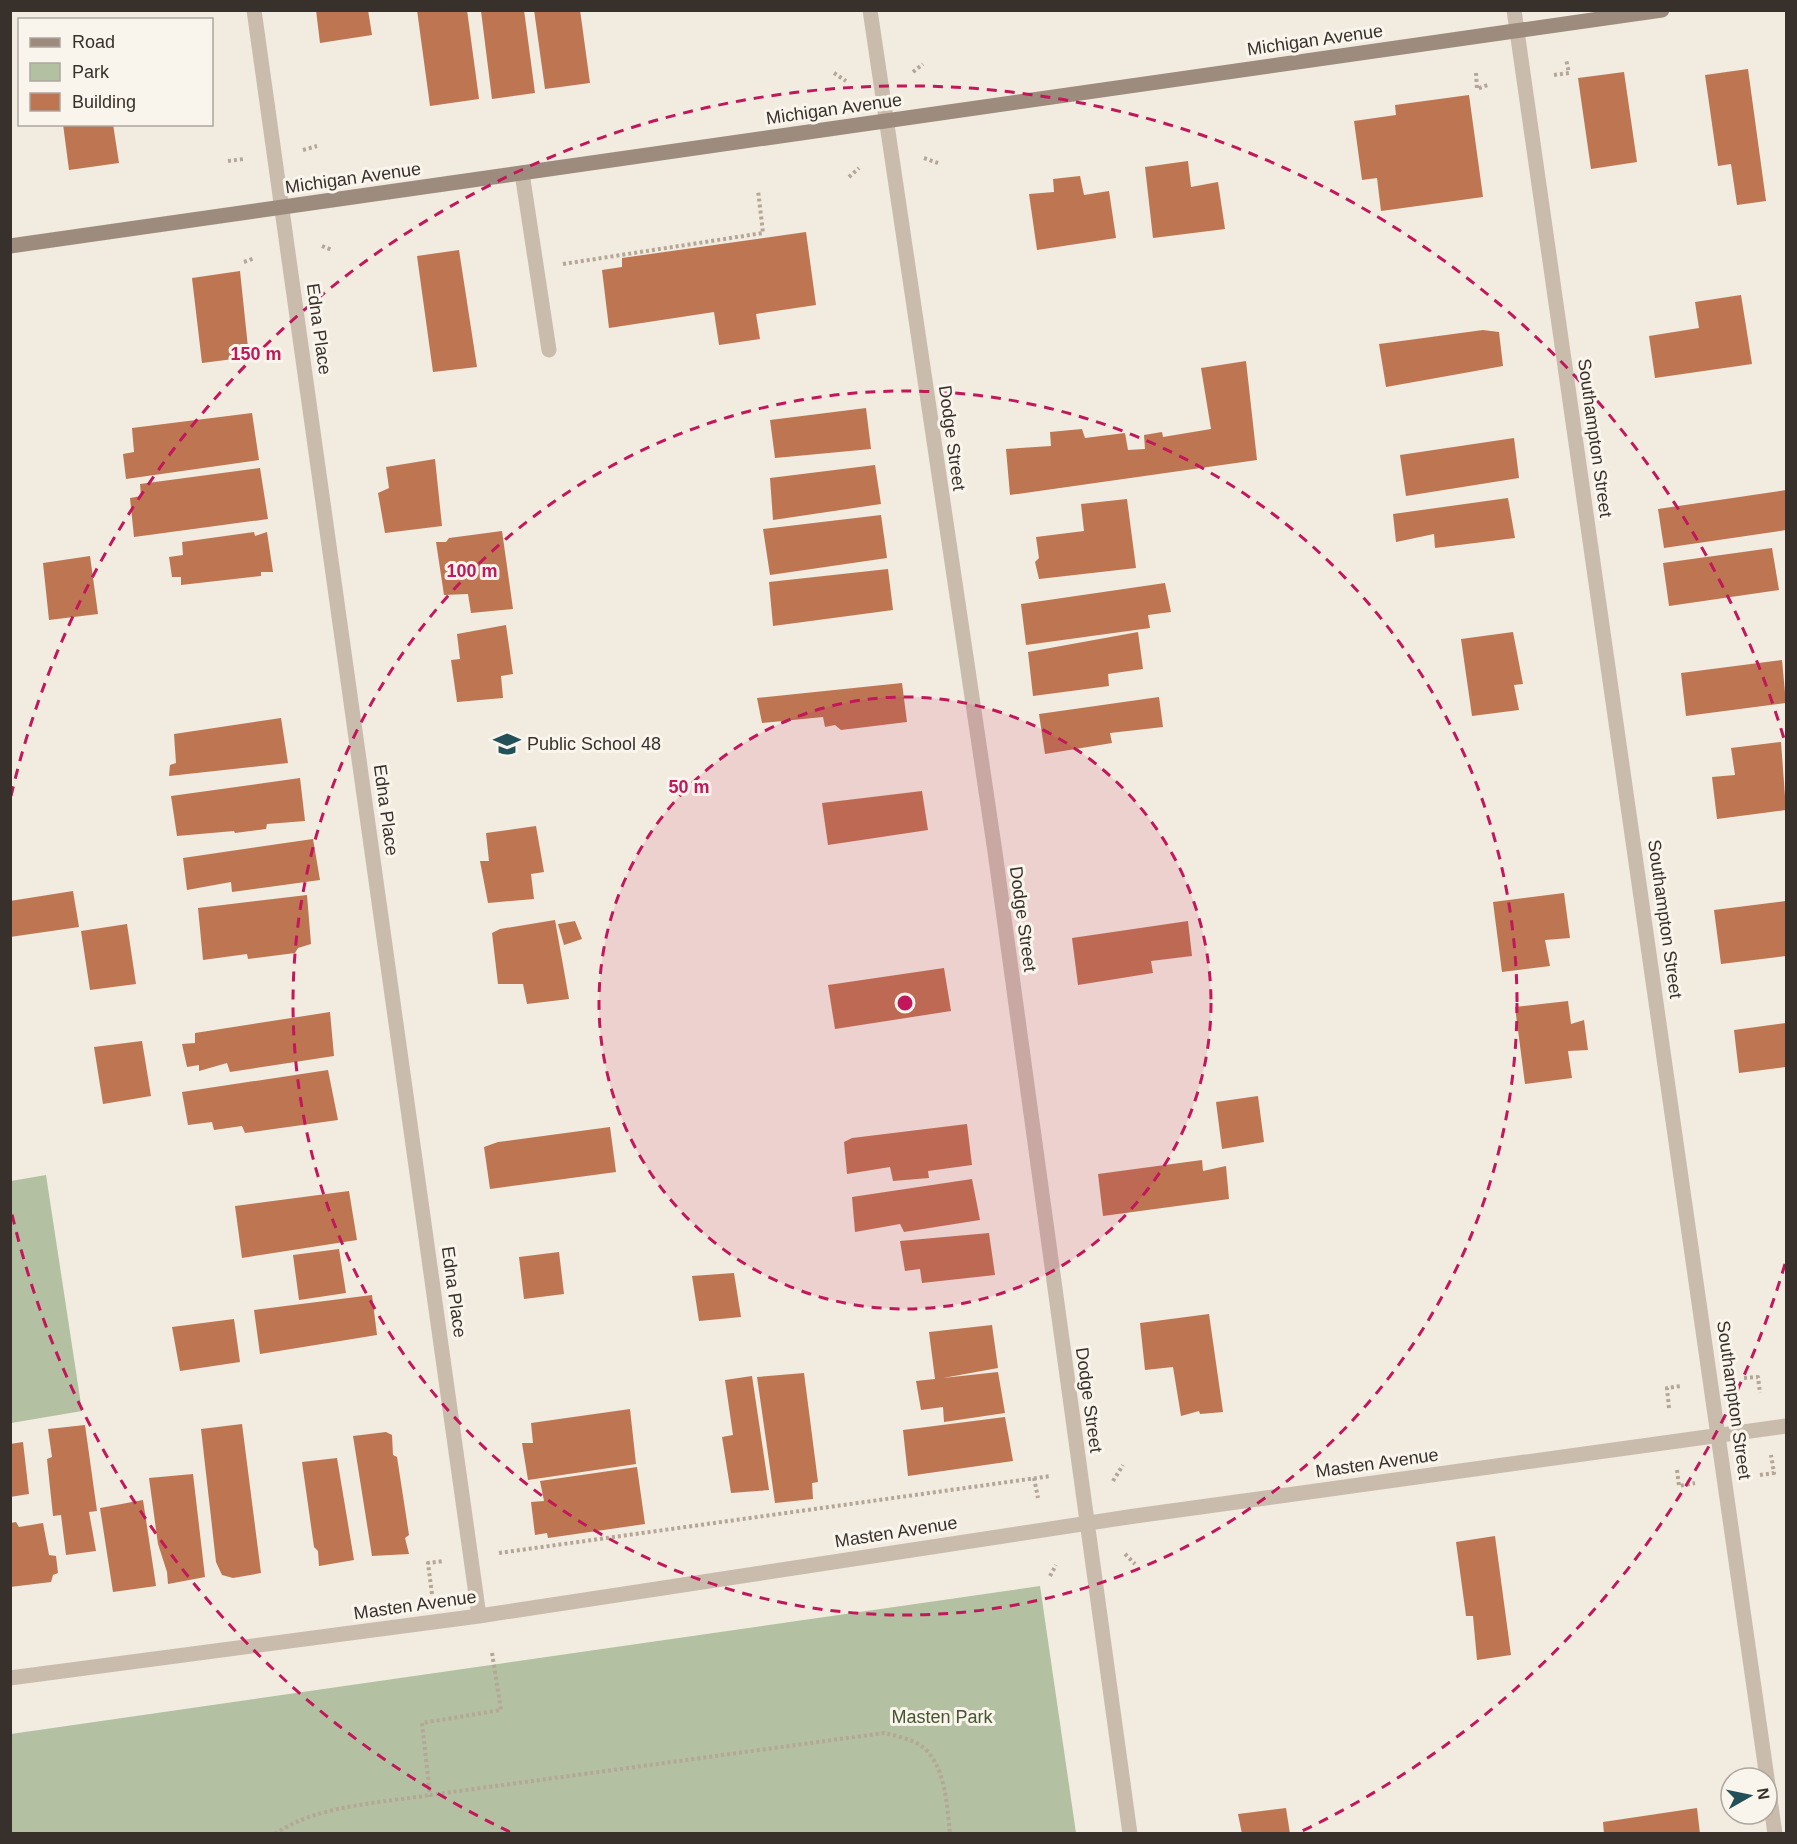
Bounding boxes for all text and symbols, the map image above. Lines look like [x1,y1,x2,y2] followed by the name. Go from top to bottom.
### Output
[18,18,213,126] legend
[1246,21,1384,59] street label: Michigan Avenue
[72,32,115,52] text: Road
[72,62,110,82] text: Park
[765,90,903,128] street label: Michigan Avenue
[72,92,136,112] text: Building
[284,159,422,197] street label: Michigan Avenue
[303,282,335,376] street label: Edna Place
[230,344,282,364] text: 150 m
[1574,357,1616,519] street label: Southampton Street
[935,384,969,492] street label: Dodge Street
[446,561,498,581] text: 100 m
[492,729,522,759] school or university icon: Public School 48
[527,734,661,754] place label: Public School 48
[370,763,402,857] street label: Edna Place
[668,777,710,797] text: 50 m
[1644,838,1686,1000] street label: Southampton Street
[1006,865,1040,973] street label: Dodge Street
[895,993,915,1013] centre of rings
[438,1245,470,1339] street label: Edna Place
[1713,1319,1755,1481] street label: Southampton Street
[1072,1346,1106,1454] street label: Dodge Street
[1314,1444,1440,1482] street label: Masten Avenue
[833,1512,959,1552] street label: Masten Avenue
[352,1586,478,1624] street label: Masten Avenue
[891,1707,994,1727] park label: Masten Park
[1719,1766,1779,1826] north arrow
[1754,1787,1773,1801] text: N

